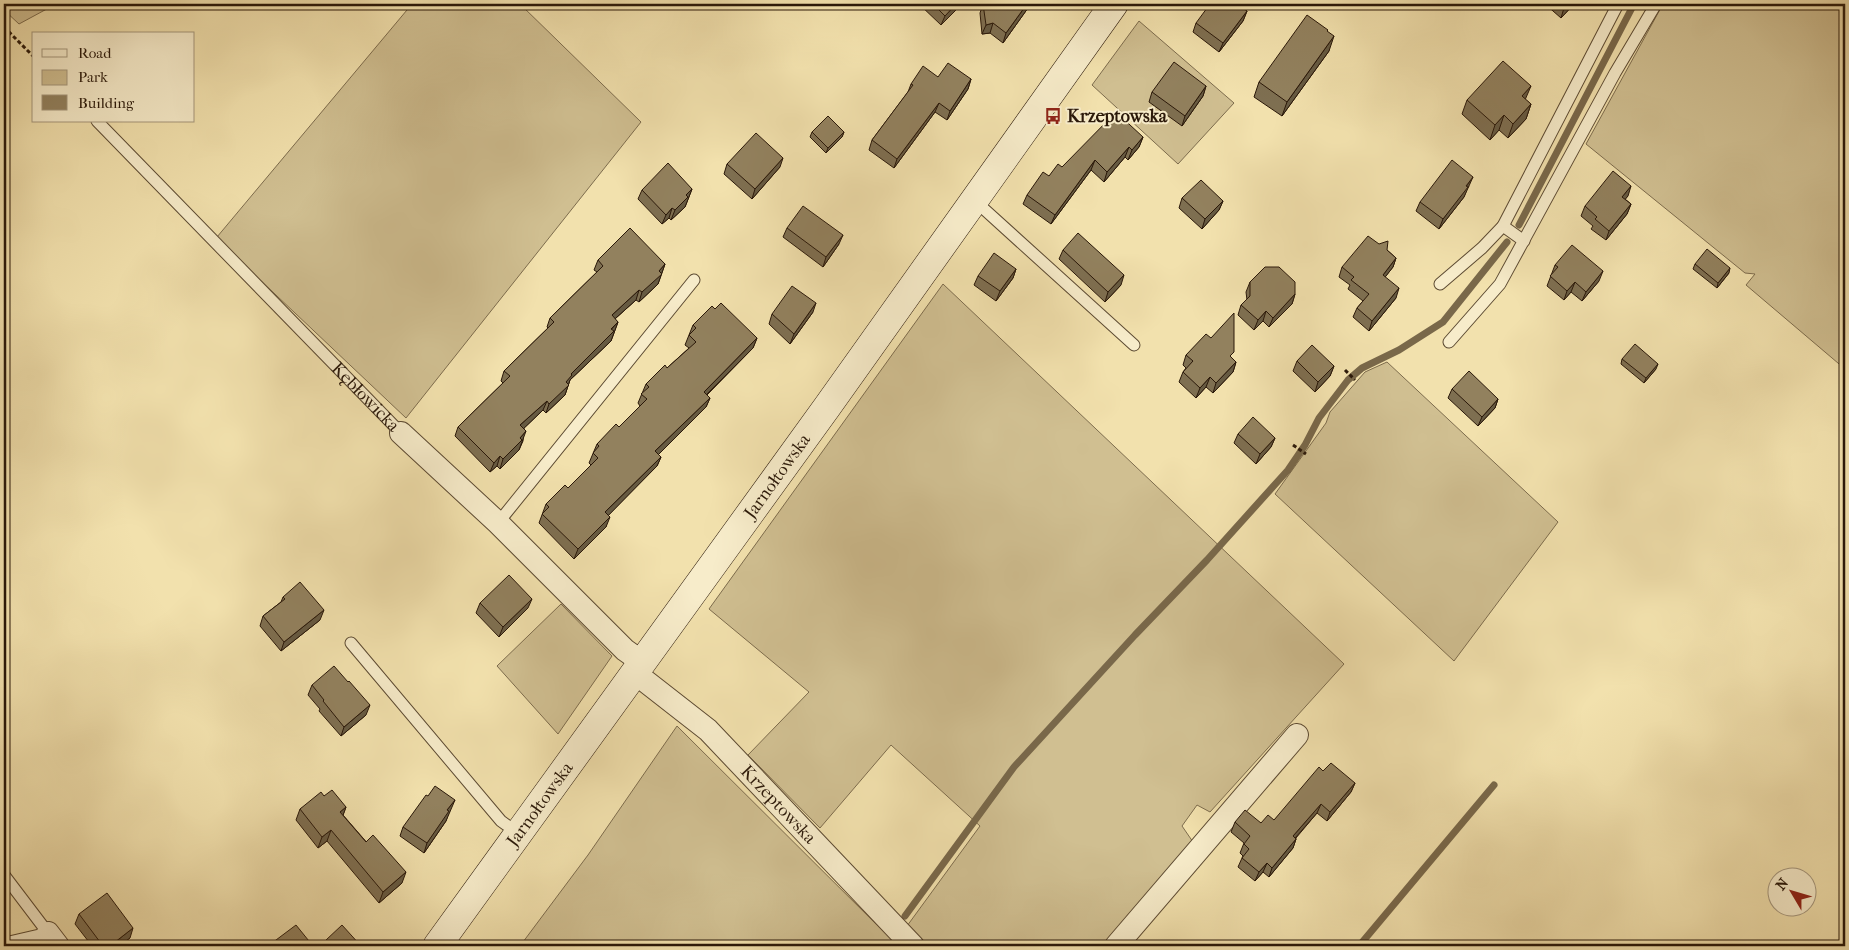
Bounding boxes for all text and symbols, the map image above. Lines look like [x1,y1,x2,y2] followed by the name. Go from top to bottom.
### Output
[32,32,195,122] legend
[78,44,112,62] text: Road
[78,68,108,86] text: Park
[78,94,135,112] text: Building
[1043,106,1063,126] bus stop icon: Krzeptowska
[1067,106,1168,127] place label: Krzeptowska
[327,358,404,437] street label: Kębłowicka
[739,429,815,524] street label: Jarnołtowska
[501,758,578,853] street label: Jarnołtowska
[736,761,821,849] street label: Krzeptowska
[1766,868,1816,918] north arrow
[1772,875,1792,894] text: N

